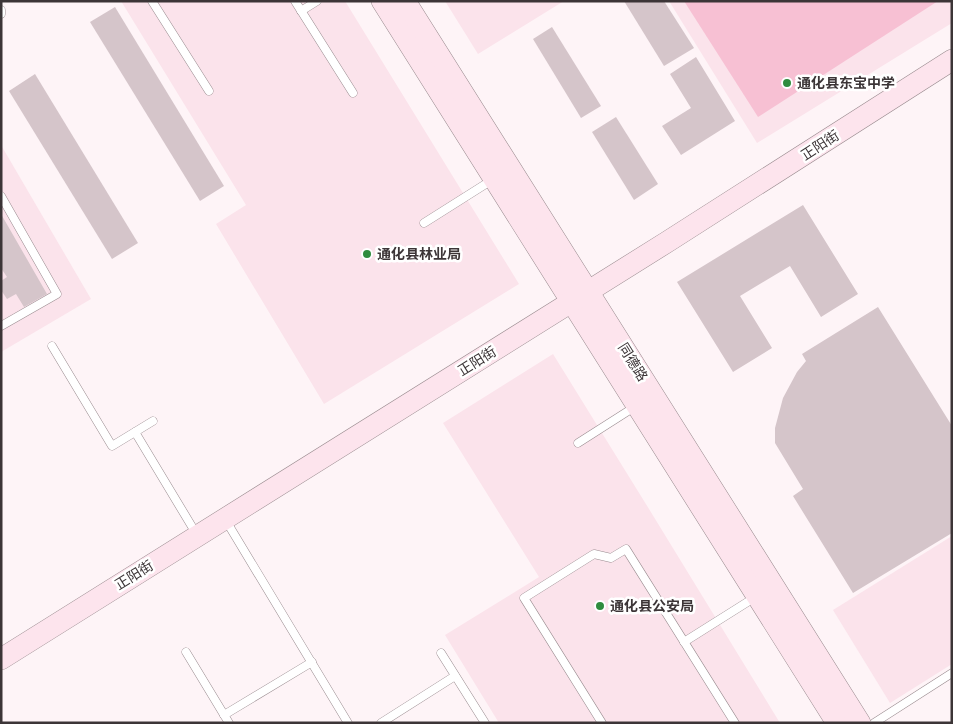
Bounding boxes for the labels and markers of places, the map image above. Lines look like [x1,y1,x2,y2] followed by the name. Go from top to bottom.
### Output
[797,72,895,92] place label: 通化县东宝中学
[781,77,793,89] marker: 通化县东宝中学
[377,243,461,263] place label: 通化县林业局
[361,248,373,260] marker: 通化县林业局
[610,595,694,615] place label: 通化县公安局
[594,600,606,612] marker: 通化县公安局

